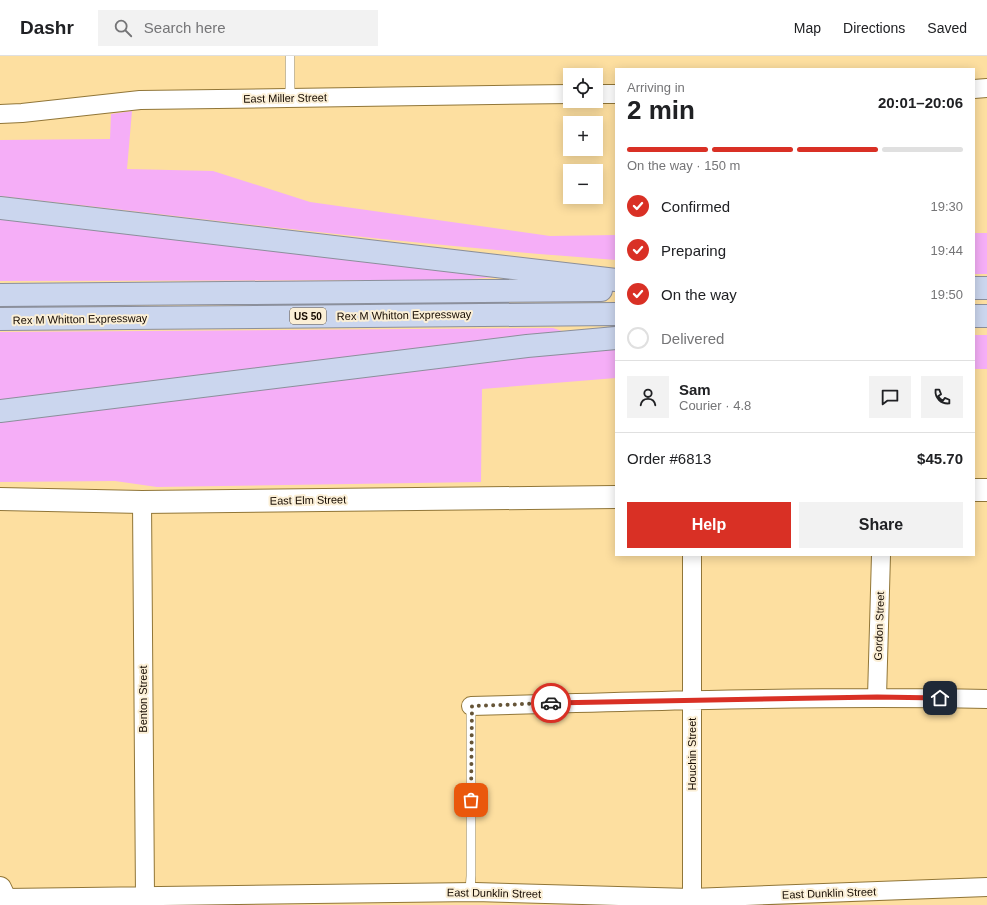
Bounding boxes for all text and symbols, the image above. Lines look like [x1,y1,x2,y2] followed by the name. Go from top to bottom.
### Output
[98,10,378,46] search box
[20,17,74,38] text: Dashr
[112,17,134,39] icon: search
[144,19,226,36] text: Search here
[794,20,821,36] text: Map
[843,20,905,36] text: Directions
[927,20,967,36] text: Saved
[563,68,603,204] map controls
[563,68,603,108] button: locate
[627,80,685,95] text: Arriving in
[243,91,327,105] street label: East Miller Street
[878,94,963,111] text: 20:01–20:06
[627,95,695,125] text: 2 min
[563,116,603,156] button: +
[627,158,740,173] text: On the way · 150 m
[563,164,603,204] button: −
[627,195,649,217] icon: check
[661,198,730,215] text: Confirmed
[930,199,963,214] text: 19:30
[627,239,649,261] icon: check
[661,242,726,259] text: Preparing
[930,243,963,258] text: 19:44
[627,283,649,305] icon: check
[661,286,737,303] text: On the way
[930,287,963,302] text: 19:50
[290,308,326,324] road number: US 50
[337,308,472,322] street label: Rex M Whitton Expressway
[13,312,148,326] street label: Rex M Whitton Expressway
[661,330,724,347] text: Delivered
[627,376,669,418] button: person
[869,376,911,418] button: chat
[921,376,963,418] button: phone
[679,381,711,398] text: Sam
[679,398,751,413] text: Courier · 4.8
[627,450,711,467] text: Order #6813
[917,450,963,467] text: $45.70
[270,493,346,507] street label: East Elm Street
[627,502,791,548] button: Help
[799,502,963,548] button: Share
[872,591,886,661] street label: Gordon Street
[137,665,149,733] street label: Benton Street
[923,681,957,715] pin
[531,683,571,723] courier
[929,687,951,709] icon: home
[540,692,562,714] icon: car
[686,718,698,790] street label: Houchin Street
[454,783,488,817] pin
[460,789,482,811] icon: bag
[782,885,876,901] street label: East Dunklin Street
[447,886,541,900] street label: East Dunklin Street

